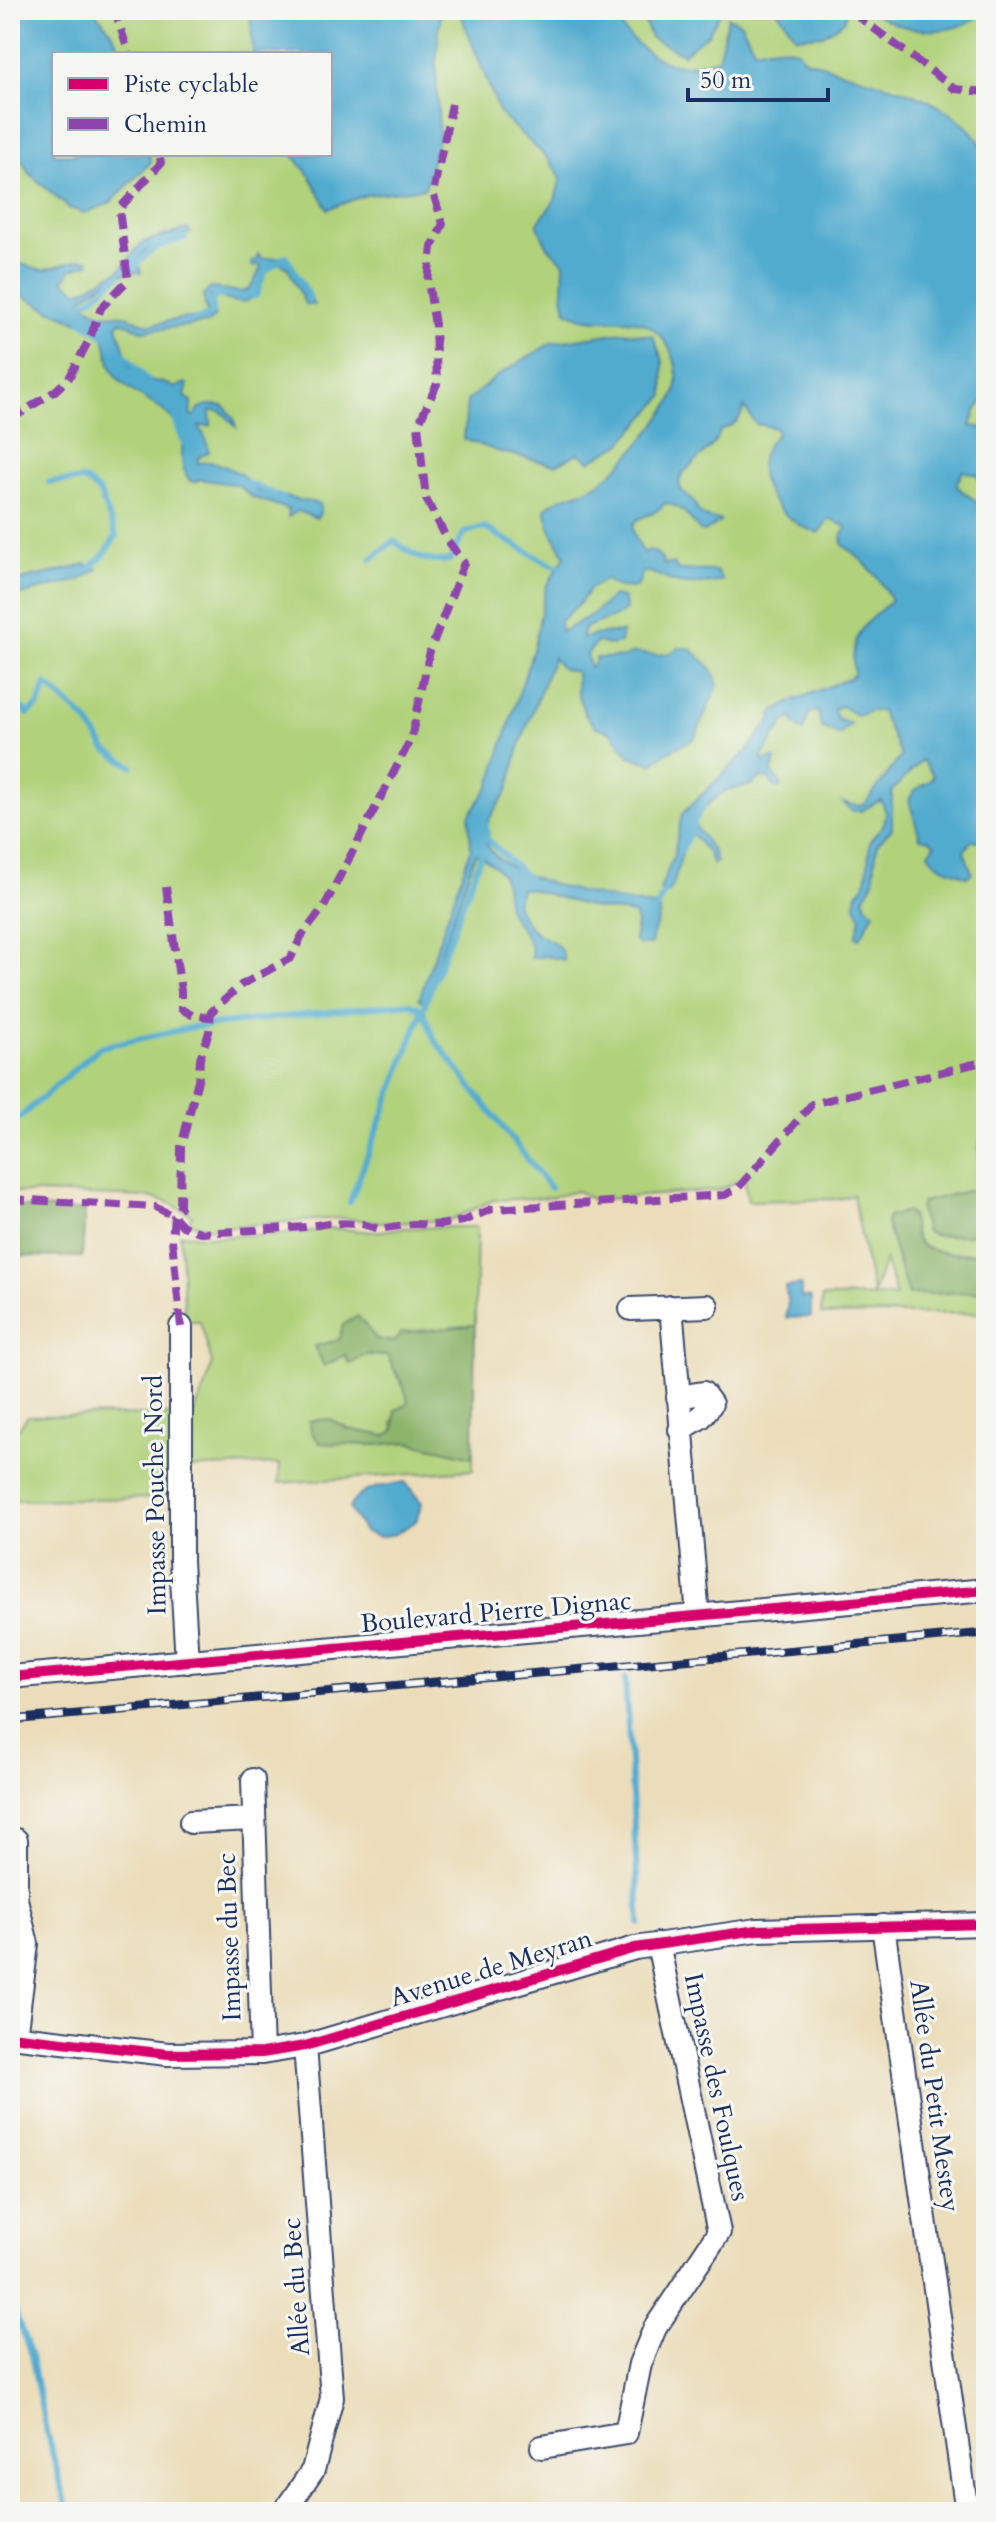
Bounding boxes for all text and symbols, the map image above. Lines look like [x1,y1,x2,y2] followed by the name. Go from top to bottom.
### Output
[52,52,332,156] legend
[688,52,828,102] scale bar
[700,64,752,97] text: 50 m
[124,68,259,101] text: Piste cyclable
[124,108,207,141] text: Chemin
[135,1374,175,1615] street label: Impasse Pouche Nord
[359,1583,633,1641] street label: Boulevard Pierre Dignac
[209,1852,249,2022] street label: Impasse du Bec
[386,1921,596,2015] street label: Avenue de Meyran
[676,1970,758,2204] street label: Impasse des Foulques
[901,1978,969,2215] street label: Allée du Petit Mestey
[274,2217,318,2357] street label: Allée du Bec

